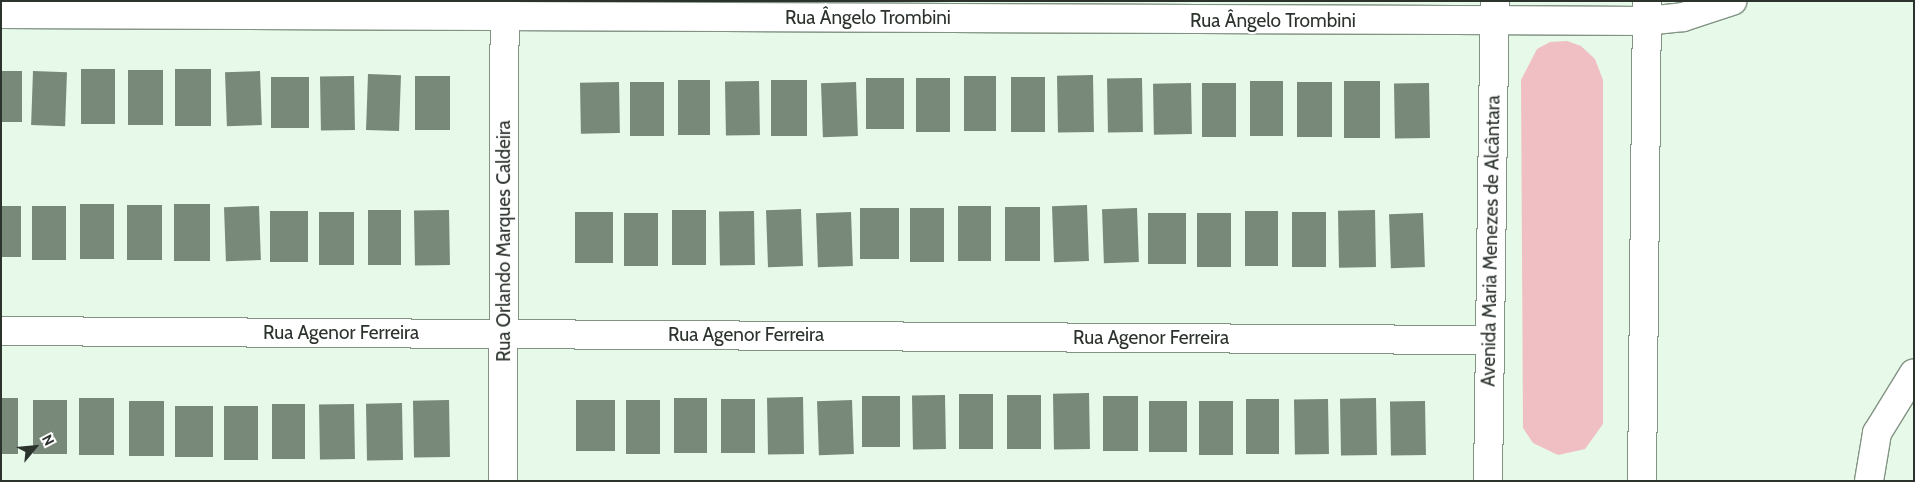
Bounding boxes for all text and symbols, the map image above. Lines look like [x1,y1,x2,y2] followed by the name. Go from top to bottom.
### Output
[785,7,951,29] street label: Rua Ângelo Trombini
[1190,10,1356,32] street label: Rua Ângelo Trombini
[1477,95,1505,387] street label: Avenida Maria Menezes de Alcântara
[493,120,515,362] street label: Rua Orlando Marques Caldeira
[263,322,419,344] street label: Rua Agenor Ferreira
[668,324,824,346] street label: Rua Agenor Ferreira
[1073,327,1229,349] street label: Rua Agenor Ferreira
[10,422,60,472] north arrow
[38,431,59,449] text: N

